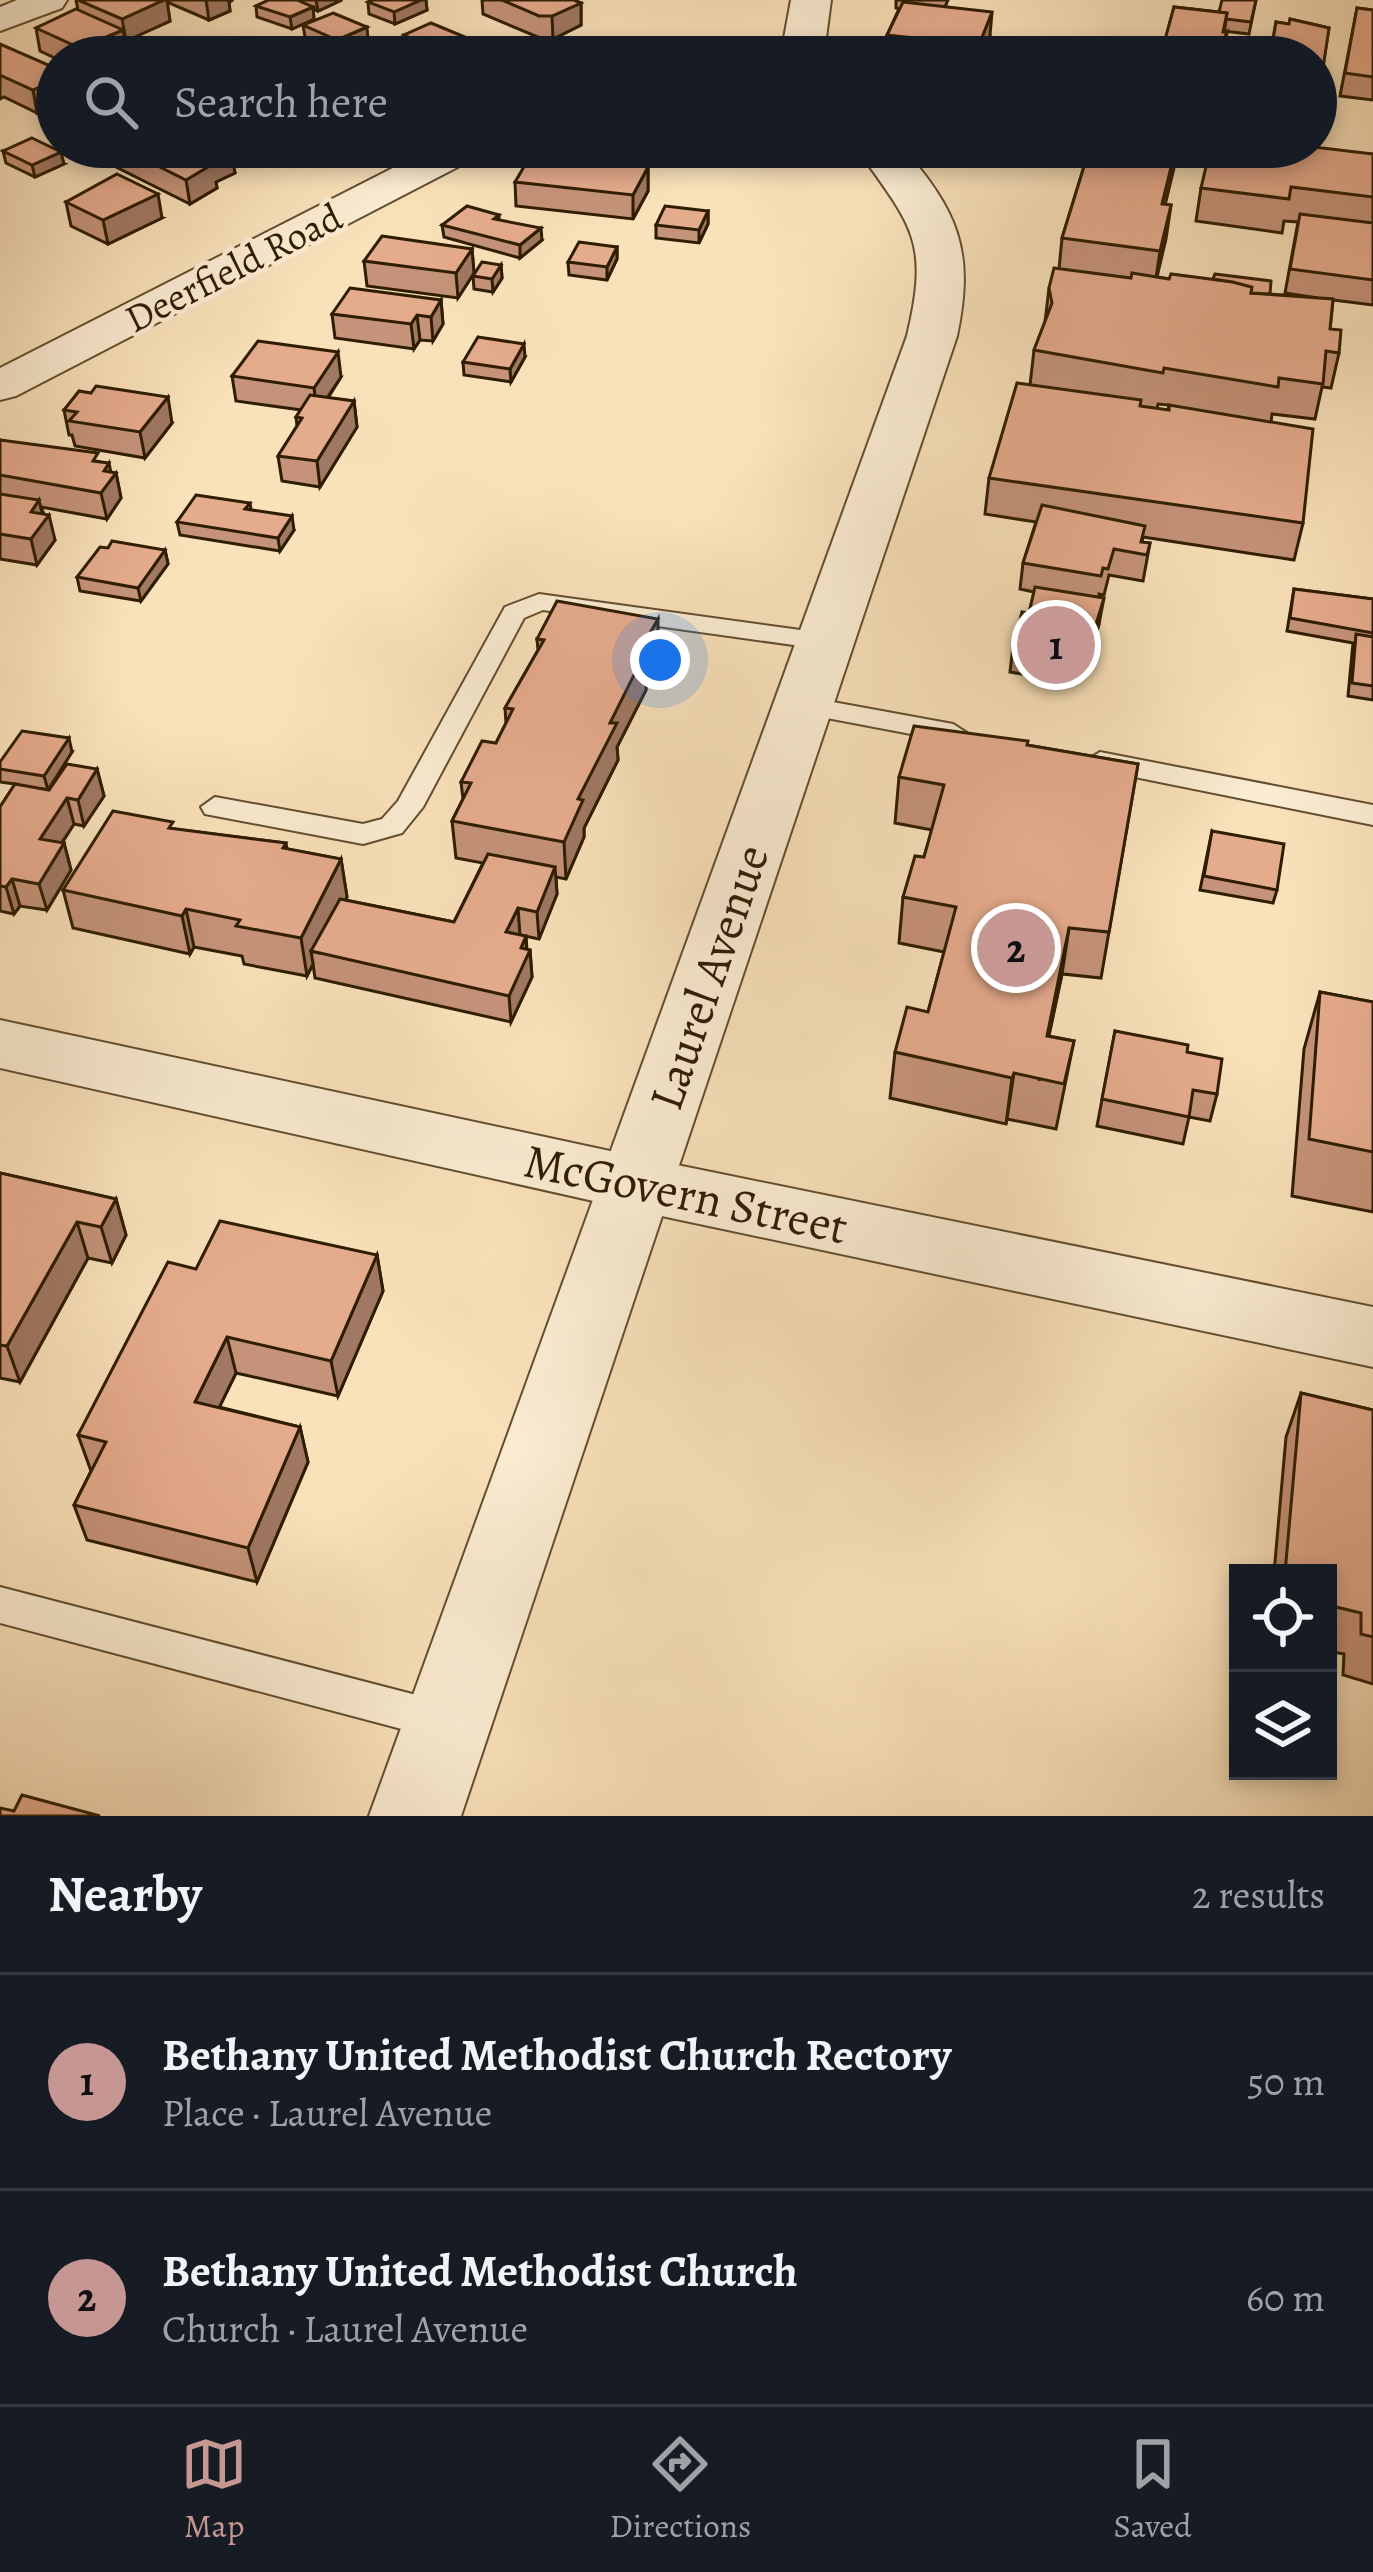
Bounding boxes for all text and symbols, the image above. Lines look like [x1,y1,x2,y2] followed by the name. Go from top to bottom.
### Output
[36,36,1337,168] search box
[78,69,144,135] icon: search
[174,71,388,133] text: Search here
[116,190,351,345] street label: Deerfield Road
[1017,600,1095,690] pin: 1
[630,630,690,690] your location
[633,836,785,1119] street label: Laurel Avenue
[977,903,1055,993] pin: 2
[518,1128,853,1260] street label: McGovern Street
[1229,1564,1337,1780] map controls
[1229,1564,1337,1672] button: locate
[1229,1672,1337,1780] button: layers
[48,1859,202,1929] text: Nearby
[1192,1868,1325,1921] text: 2 results
[162,2024,951,2086] text: Bethany United Methodist Church Rectory
[80,2055,94,2108] text: 1
[1247,2055,1325,2108] text: 50 m
[162,2086,492,2139] text: Place · Laurel Avenue
[162,2240,798,2302] text: Bethany United Methodist Church
[78,2271,96,2324] text: 2
[1246,2271,1325,2324] text: 60 m
[162,2302,528,2355] text: Church · Laurel Avenue
[181,2431,247,2548] tab: Map
[610,2431,751,2548] tab: Directions
[1114,2431,1192,2548] tab: Saved

